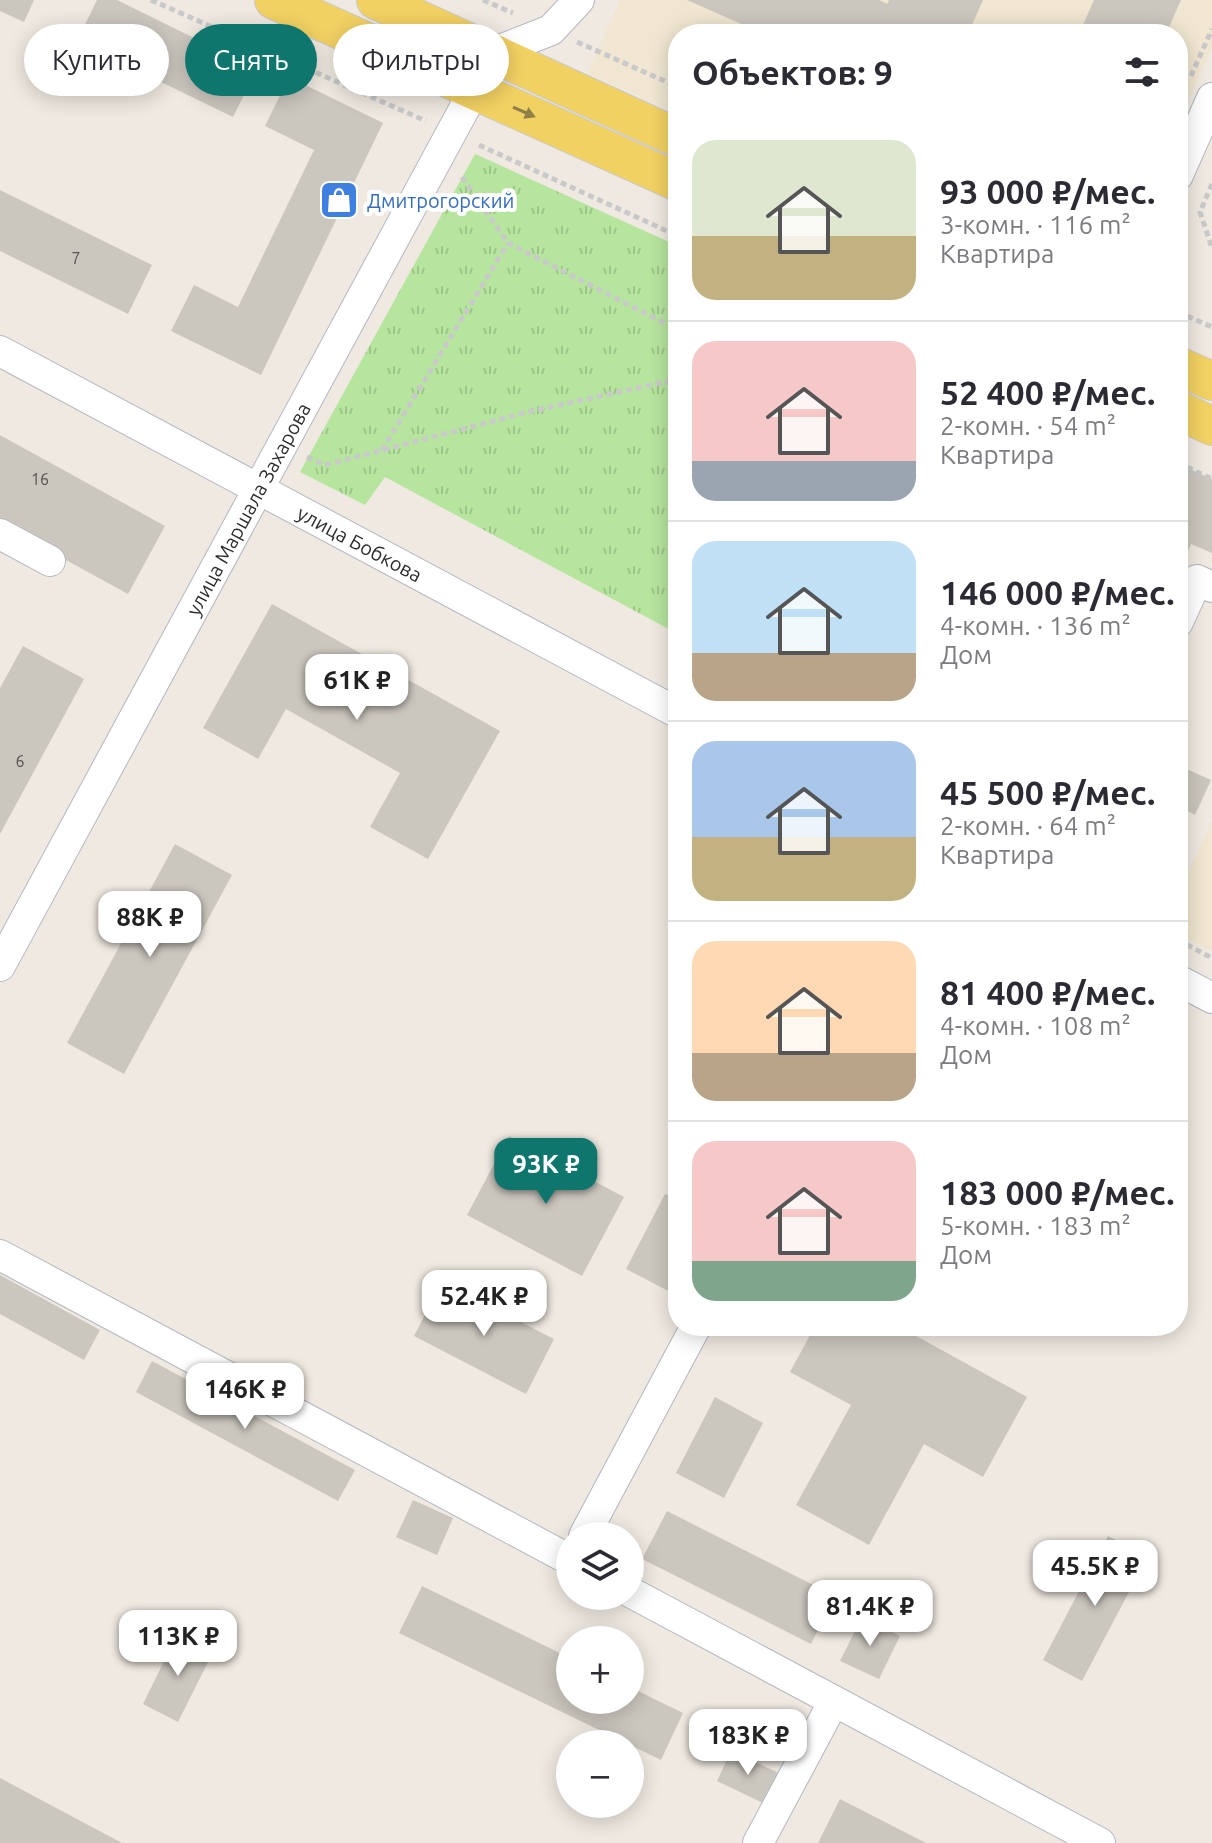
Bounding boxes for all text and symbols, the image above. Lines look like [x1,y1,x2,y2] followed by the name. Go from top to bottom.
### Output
[24,24,169,96] chip: Купить
[185,24,317,96] chip: Снять
[333,24,509,96] chip: Фильтры
[1120,50,1164,94] icon: filters
[692,53,893,91] text: Объектов: 9
[512,105,536,119] one-way arrow
[756,172,852,268] icon: home
[940,172,1155,210] text: 93 000 ₽/мес.
[318,179,360,221] shop icon: Дмитрогорский
[367,189,514,212] place label: Дмитрогорский
[940,210,1131,239] text: 3-комн. · 116 m²
[940,239,1054,268] text: Квартира
[71,249,81,267] house number: 7
[756,373,852,469] icon: home
[940,373,1155,411] text: 52 400 ₽/мес.
[181,398,315,619] street label: улица Маршала Захарова
[940,411,1116,440] text: 2-комн. · 54 m²
[940,440,1054,469] text: Квартира
[31,470,49,488] house number: 16
[294,501,426,586] street label: улица Бобкова
[756,573,852,669] icon: home
[940,573,1175,611] text: 146 000 ₽/мес.
[940,611,1131,640] text: 4-комн. · 136 m²
[940,640,992,669] text: Дом
[301,654,413,722] pin: 61K ₽
[323,665,391,694] text: 61K ₽
[15,752,25,770] house number: 6
[756,773,852,869] icon: home
[940,773,1155,811] text: 45 500 ₽/мес.
[940,811,1116,840] text: 2-комн. · 64 m²
[940,840,1054,869] text: Квартира
[94,891,206,959] pin: 88K ₽
[116,902,184,931] text: 88K ₽
[756,973,852,1069] icon: home
[940,973,1155,1011] text: 81 400 ₽/мес.
[940,1011,1131,1040] text: 4-комн. · 108 m²
[940,1040,992,1069] text: Дом
[490,1138,602,1206] pin: 93K ₽
[512,1149,580,1178] text: 93K ₽
[756,1173,852,1269] icon: home
[940,1173,1175,1211] text: 183 000 ₽/мес.
[940,1211,1131,1240] text: 5-комн. · 183 m²
[940,1240,992,1269] text: Дом
[410,1270,558,1338] pin: 52.4K ₽
[440,1281,528,1310] text: 52.4K ₽
[180,1363,310,1431] pin: 146K ₽
[204,1374,286,1403] text: 146K ₽
[556,1522,644,1818] map controls
[556,1522,644,1610] button: layers
[1021,1540,1169,1608] pin: 45.5K ₽
[1051,1551,1139,1580] text: 45.5K ₽
[796,1580,944,1648] pin: 81.4K ₽
[826,1591,914,1620] text: 81.4K ₽
[113,1610,243,1678] pin: 113K ₽
[137,1621,219,1650] text: 113K ₽
[556,1626,644,1714] button: +
[683,1709,813,1777] pin: 183K ₽
[707,1720,789,1749] text: 183K ₽
[556,1730,644,1818] button: −

